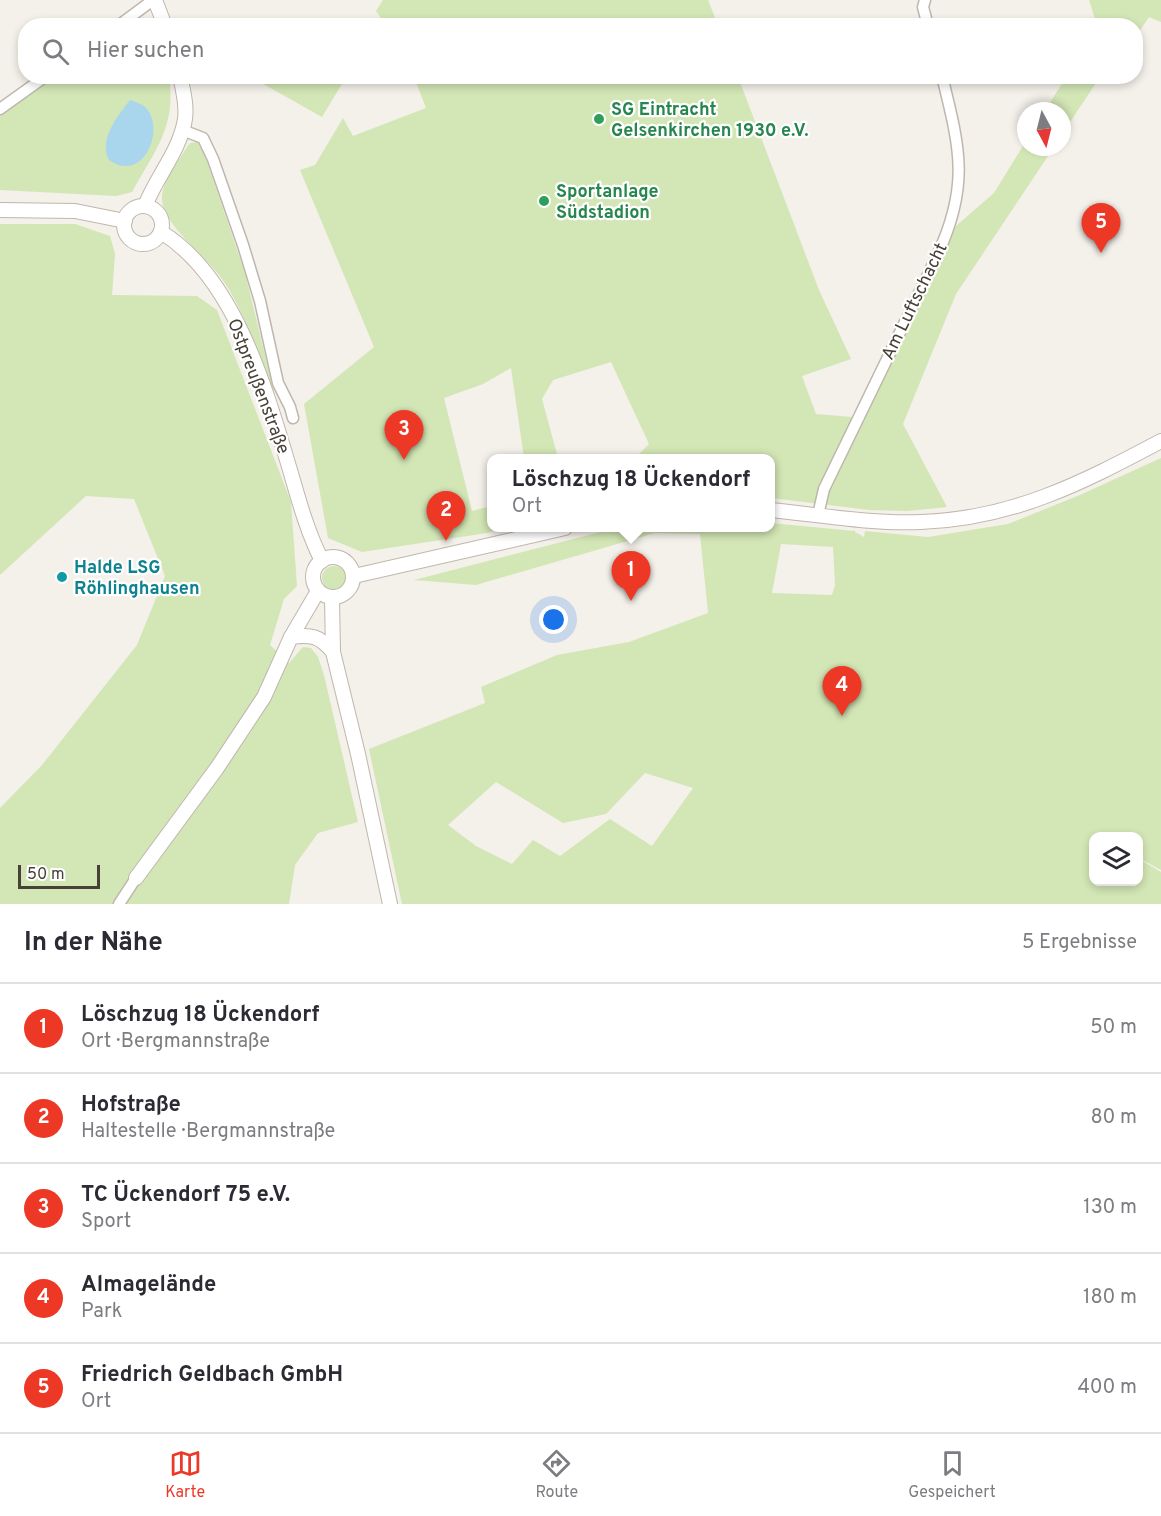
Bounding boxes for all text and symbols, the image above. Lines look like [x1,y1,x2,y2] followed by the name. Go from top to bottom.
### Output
[18,18,1143,84] search box
[39,35,72,68] icon: search
[87,38,204,65] text: Hier suchen
[611,99,809,143] place label: SG Eintracht Gelsenkirchen 1930 e.V.
[1017,102,1071,156] north arrow
[592,112,606,126] marker: SG Eintracht Gelsenkirchen 1930 e.V.
[556,181,659,225] place label: Sportanlage Südstadion
[537,194,551,208] marker: Sportanlage Südstadion
[1082,204,1120,253] pin: 5
[877,239,954,364] street label: Am Luftschacht
[221,315,294,458] street label: Ostpreußenstraße
[384,410,424,460] pin: 3
[487,454,775,532] popup
[512,467,750,494] text: Löschzug 18 Ückendorf
[426,492,466,541] pin: 2
[512,494,542,520] text: Ort
[612,552,650,601] pin: 1
[74,557,200,601] place label: Halde LSG Röhlinghausen
[55,570,69,584] marker: Halde LSG Röhlinghausen
[539,605,568,634] your location
[822,666,862,716] pin: 4
[1089,832,1143,886] map controls
[1089,832,1143,886] button: layers
[18,862,100,890] scale bar
[27,865,65,885] text: 50 m
[24,927,163,960] text: In der Nähe
[1022,930,1137,956] text: 5 Ergebnisse
[81,1002,319,1029] text: Löschzug 18 Ückendorf
[40,1015,48,1041] text: 1
[1090,1015,1137,1041] text: 50 m
[81,1029,270,1055] text: Ort · Bergmannstraße
[81,1092,181,1119] text: Hofstraße
[37,1105,50,1131] text: 2
[1091,1105,1137,1131] text: 80 m
[81,1119,335,1145] text: Haltestelle · Bergmannstraße
[81,1182,290,1209] text: TC Ückendorf 75 e.V.
[38,1195,50,1221] text: 3
[1083,1195,1137,1221] text: 130 m
[81,1209,131,1235] text: Sport
[81,1272,216,1299] text: Almagelände
[37,1285,50,1311] text: 4
[1083,1285,1137,1311] text: 180 m
[81,1299,122,1325] text: Park
[81,1362,343,1389] text: Friedrich Geldbach GmbH
[37,1375,50,1401] text: 5
[1077,1375,1137,1401] text: 400 m
[81,1389,111,1415] text: Ort
[165,1447,205,1503] tab: Karte
[535,1447,578,1503] tab: Route
[908,1447,996,1503] tab: Gespeichert

